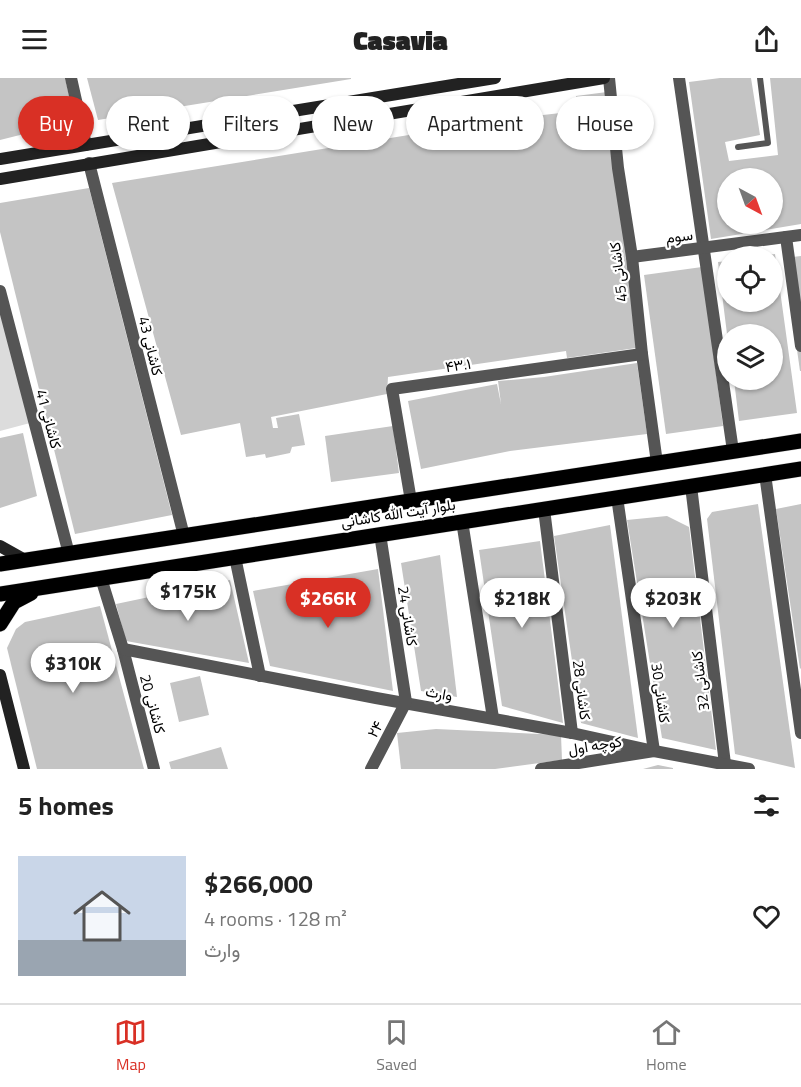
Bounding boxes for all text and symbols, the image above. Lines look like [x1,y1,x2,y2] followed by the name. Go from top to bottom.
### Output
[353,19,448,60] text: Casavia
[18,23,51,56] icon: menu
[750,23,783,56] icon: share
[18,96,94,150] chip: Buy
[106,96,190,150] chip: Rent
[202,96,300,150] chip: Filters
[312,96,394,150] chip: New
[406,96,544,150] chip: Apartment
[556,96,654,150] chip: House
[717,168,783,234] north arrow
[717,168,783,390] map controls
[664,223,694,249] street label: سوم
[603,240,633,303] street label: کاشانی 45
[717,246,783,312] button: locate
[133,314,170,378] street label: کاشانی 43
[717,324,783,390] button: layers
[444,352,472,378] street label: ۴۳.۱
[30,387,68,452] street label: کاشانی 41
[339,493,457,533] street label: بلوار آیت الله کاشانی
[146,571,230,622] pin: $175K
[160,575,216,606] text: $175K
[286,578,370,629] pin: $266K
[480,578,564,629] pin: $218K
[631,578,715,629] pin: $203K
[300,582,356,613] text: $266K
[494,582,550,613] text: $218K
[645,582,701,613] text: $203K
[392,584,424,648] street label: کاشانی 24
[31,643,115,694] pin: $310K
[45,647,101,678] text: $310K
[685,649,715,712] street label: کاشانی 32
[567,659,597,722] street label: کاشانی 28
[645,661,677,725] street label: کاشانی 30
[134,672,172,737] street label: کاشانی 20
[424,679,454,707] street label: وارث
[361,716,389,742] street label: ۲۴
[566,729,624,761] street label: کوچه اول
[18,786,114,825] text: 5 homes
[750,789,783,822] icon: filters
[204,864,313,903] text: $266,000
[66,880,138,952] icon: home
[750,900,783,933] icon: heart
[204,903,347,934] text: 4 rooms · 128 m²
[204,934,240,965] text: وارث
[114,1016,147,1076] tab: Map
[376,1016,417,1076] tab: Saved
[646,1016,687,1076] tab: Home

